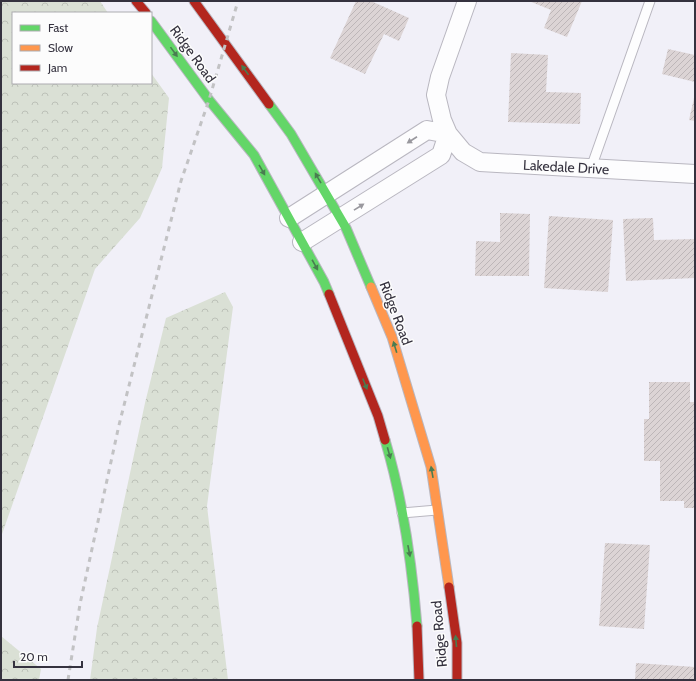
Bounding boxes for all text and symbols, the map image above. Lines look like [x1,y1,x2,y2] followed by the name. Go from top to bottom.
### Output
[12,12,152,84] legend
[48,20,68,35] text: Fast
[166,22,220,86] street label: Ridge Road
[48,40,73,55] text: Slow
[170,47,178,57] one-way arrow
[47,60,67,75] text: Jam
[241,65,249,76] one-way arrow
[406,136,418,143] one-way arrow
[522,156,610,178] street label: Lakedale Drive
[258,164,265,175] one-way arrow
[314,172,321,184] one-way arrow
[353,203,365,210] one-way arrow
[311,259,318,271] one-way arrow
[376,279,416,347] street label: Ridge Road
[392,341,398,353] one-way arrow
[363,379,369,391] one-way arrow
[386,448,392,460] one-way arrow
[428,466,434,478] one-way arrow
[407,545,413,557] one-way arrow
[427,600,451,668] street label: Ridge Road
[453,635,459,647] one-way arrow
[14,643,82,669] scale bar
[20,649,48,664] text: 20 m

